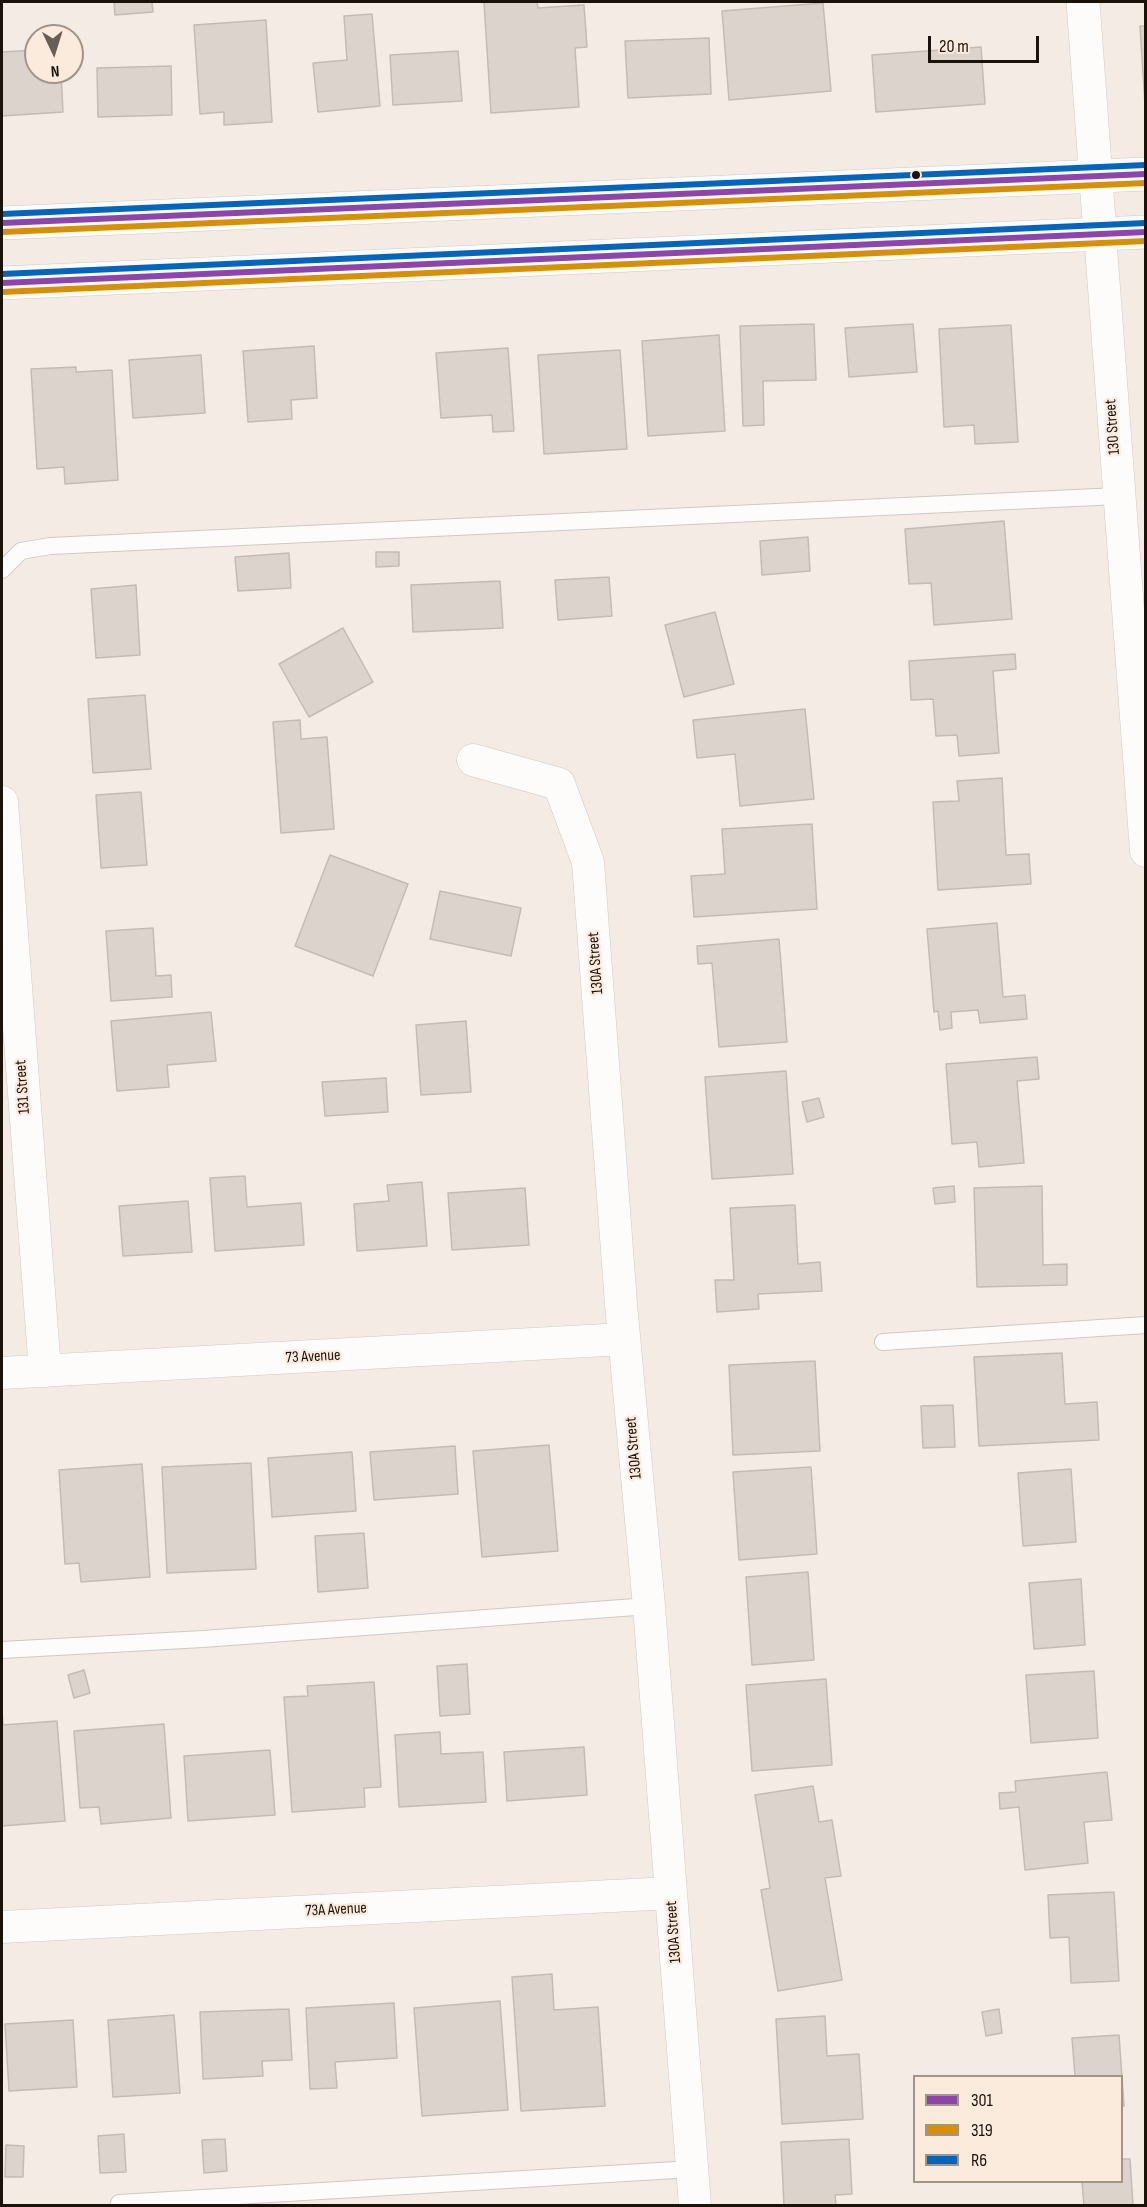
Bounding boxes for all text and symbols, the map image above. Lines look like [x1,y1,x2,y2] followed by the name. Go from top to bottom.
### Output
[24,24,84,84] north arrow
[931,24,1042,62] scale bar
[939,36,969,57] text: 20 m
[50,61,60,80] text: N
[910,169,922,181] unlabelled marker
[1101,399,1125,455] street label: 130 Street
[584,931,608,995] street label: 130A Street
[12,1059,34,1115] street label: 131 Street
[285,1346,341,1368] street label: 73 Avenue
[622,1416,646,1480] street label: 130A Street
[305,1899,367,1921] street label: 73A Avenue
[662,1900,686,1964] street label: 130A Street
[913,2075,1123,2183] legend
[971,2090,993,2111] text: 301
[971,2120,993,2141] text: 319
[971,2150,987,2171] text: R6

